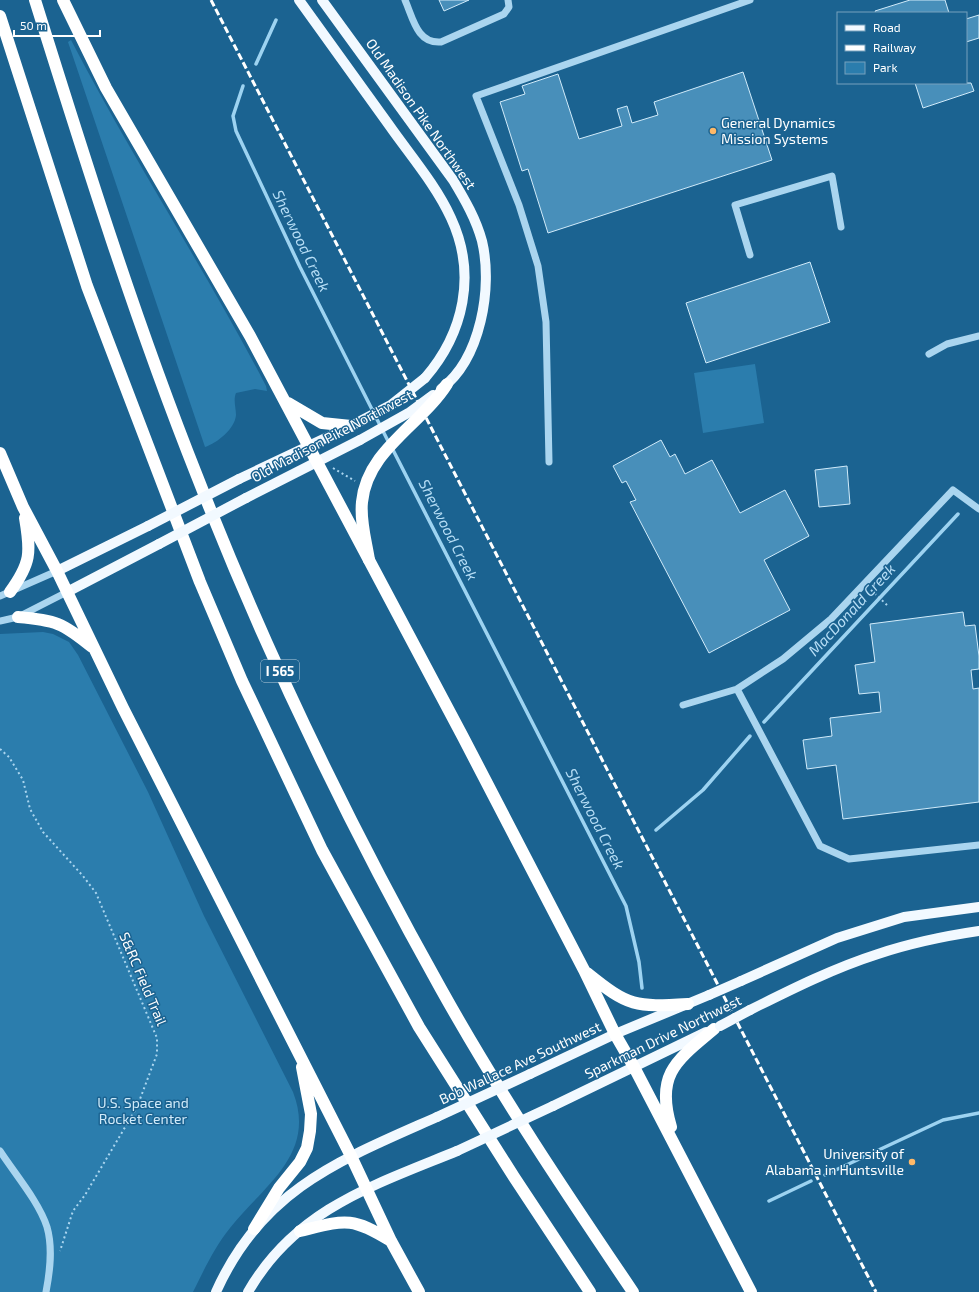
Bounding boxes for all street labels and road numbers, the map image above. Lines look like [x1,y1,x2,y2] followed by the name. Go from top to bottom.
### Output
[363,35,480,192] street label: Old Madison Pike Northwest
[248,386,415,485] street label: Old Madison Pike Northwest
[261,660,299,682] road number: I 565
[116,930,171,1029] street label: S&RC Field Trail
[582,991,744,1082] street label: Sparkman Drive Northwest
[436,1018,603,1108] street label: Bob Wallace Ave Southwest

